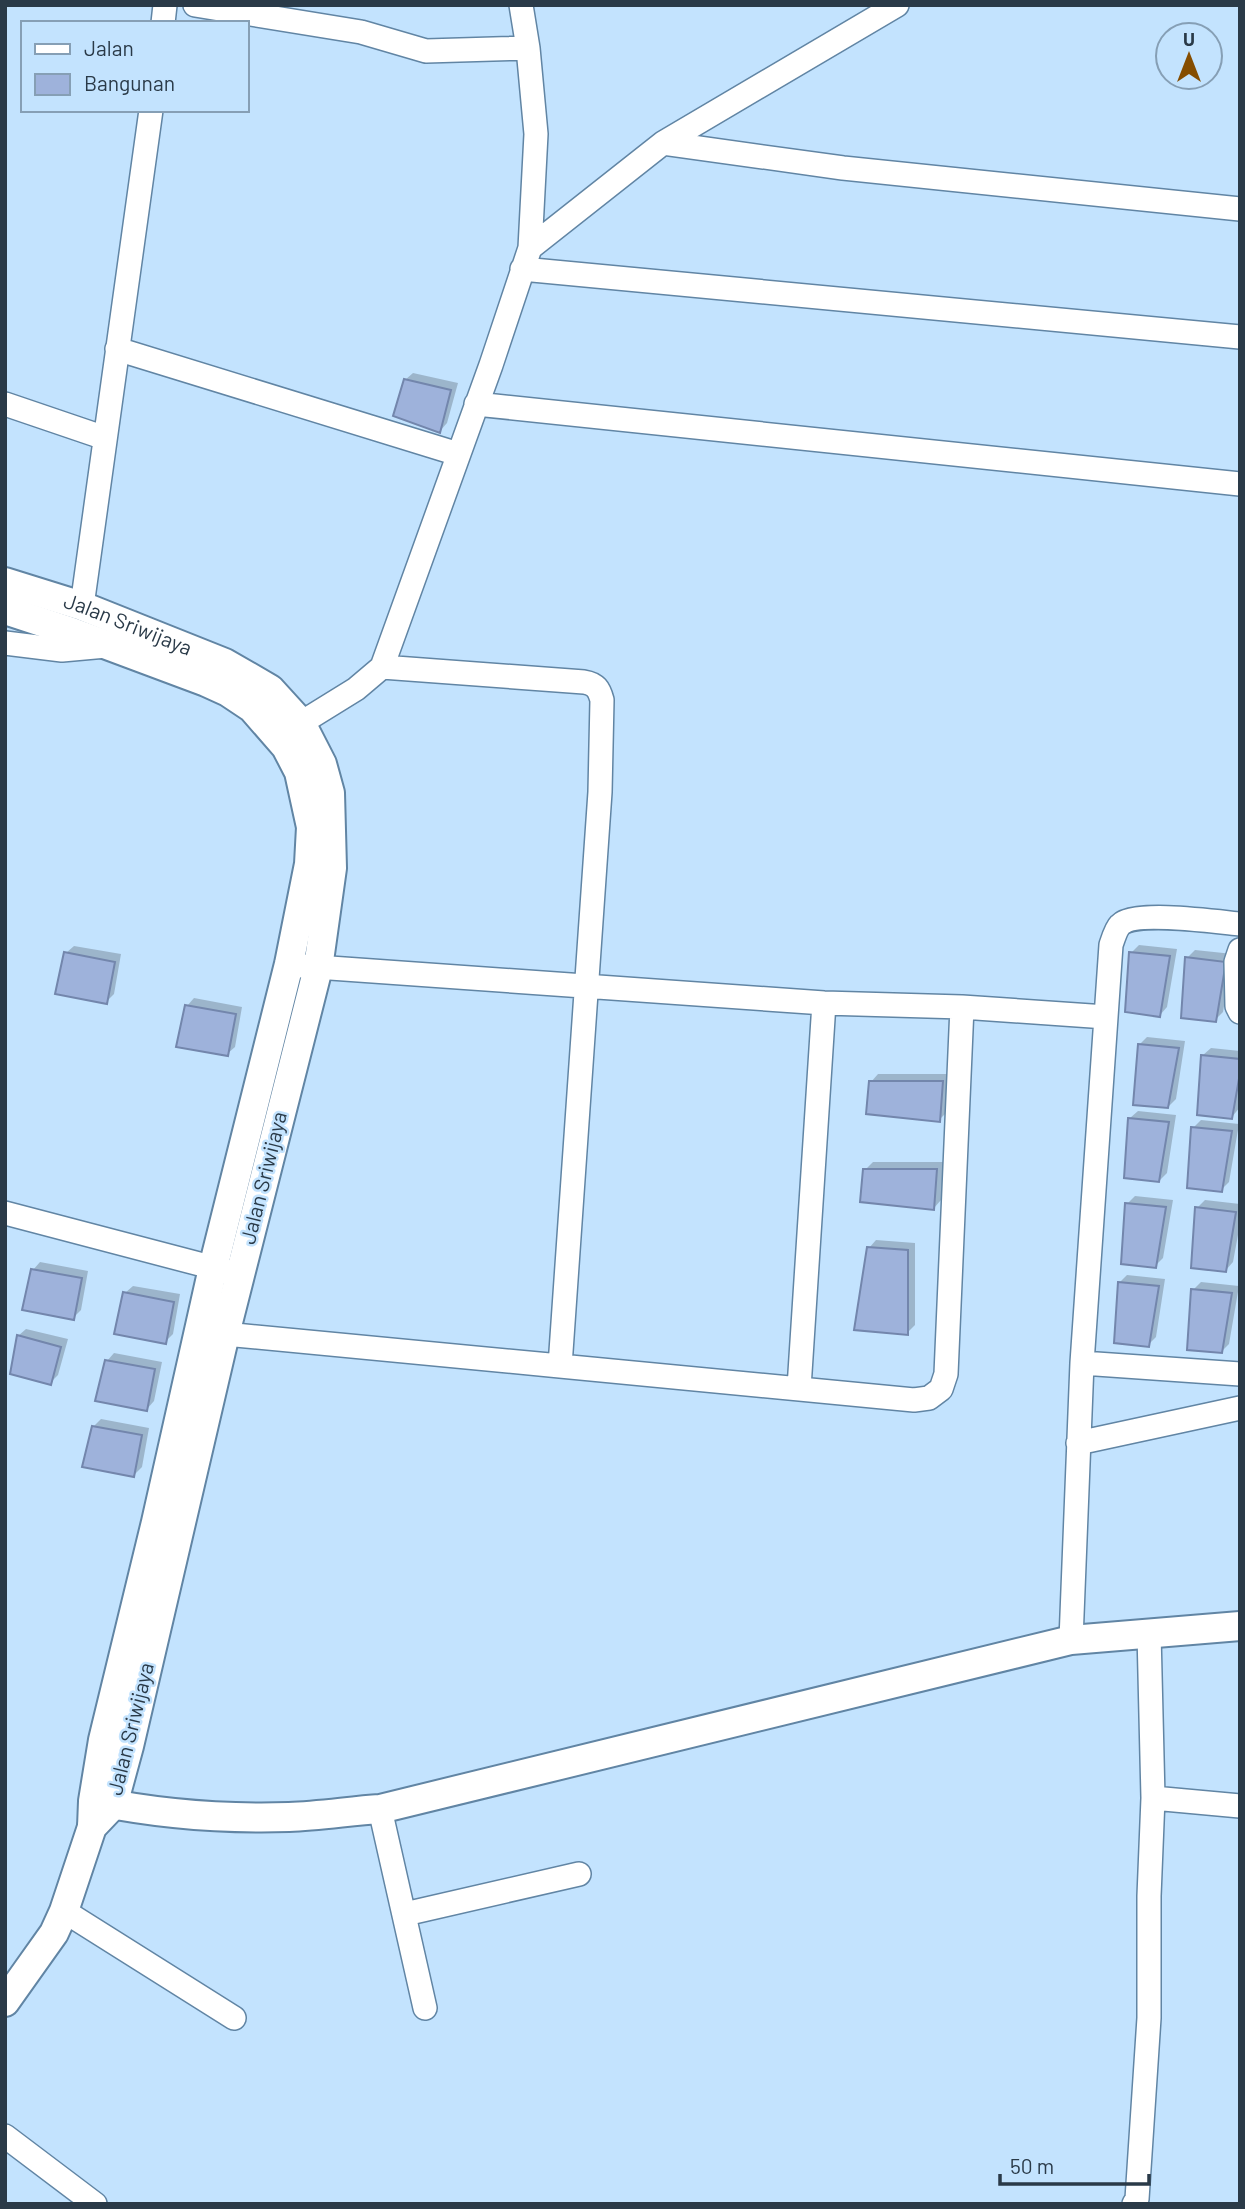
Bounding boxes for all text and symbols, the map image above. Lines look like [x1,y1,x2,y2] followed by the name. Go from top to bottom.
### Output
[21,21,248,112] legend
[1154,21,1224,91] north arrow
[1183,27,1195,50] text: U
[84,35,134,60] text: Jalan
[84,70,175,95] text: Bangunan
[61,587,196,660] street label: Jalan Sriwijaya
[234,1109,291,1246] street label: Jalan Sriwijaya
[101,1660,158,1797] street label: Jalan Sriwijaya
[1000,2142,1149,2186] scale bar
[1010,2153,1054,2178] text: 50 m

